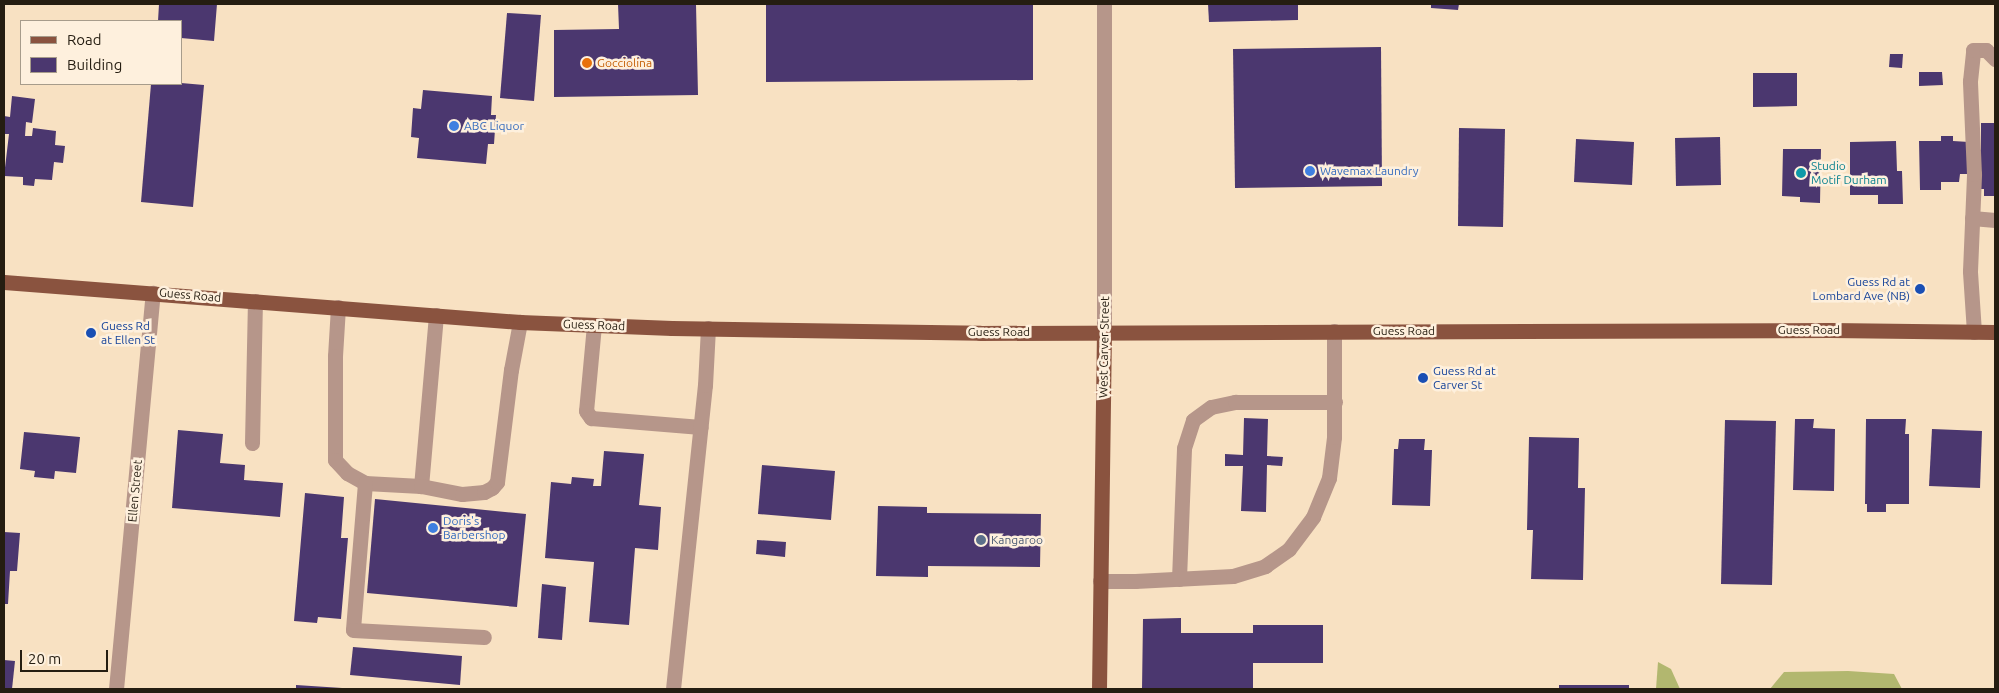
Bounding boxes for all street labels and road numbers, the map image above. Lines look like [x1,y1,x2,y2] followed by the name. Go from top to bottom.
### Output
[158,285,222,305] street label: Guess Road
[1096,296,1112,398] street label: West Carver Street
[563,317,625,333] street label: Guess Road
[1778,323,1840,337] street label: Guess Road
[1373,324,1435,338] street label: Guess Road
[968,325,1030,339] street label: Guess Road
[125,459,145,523] street label: Ellen Street

